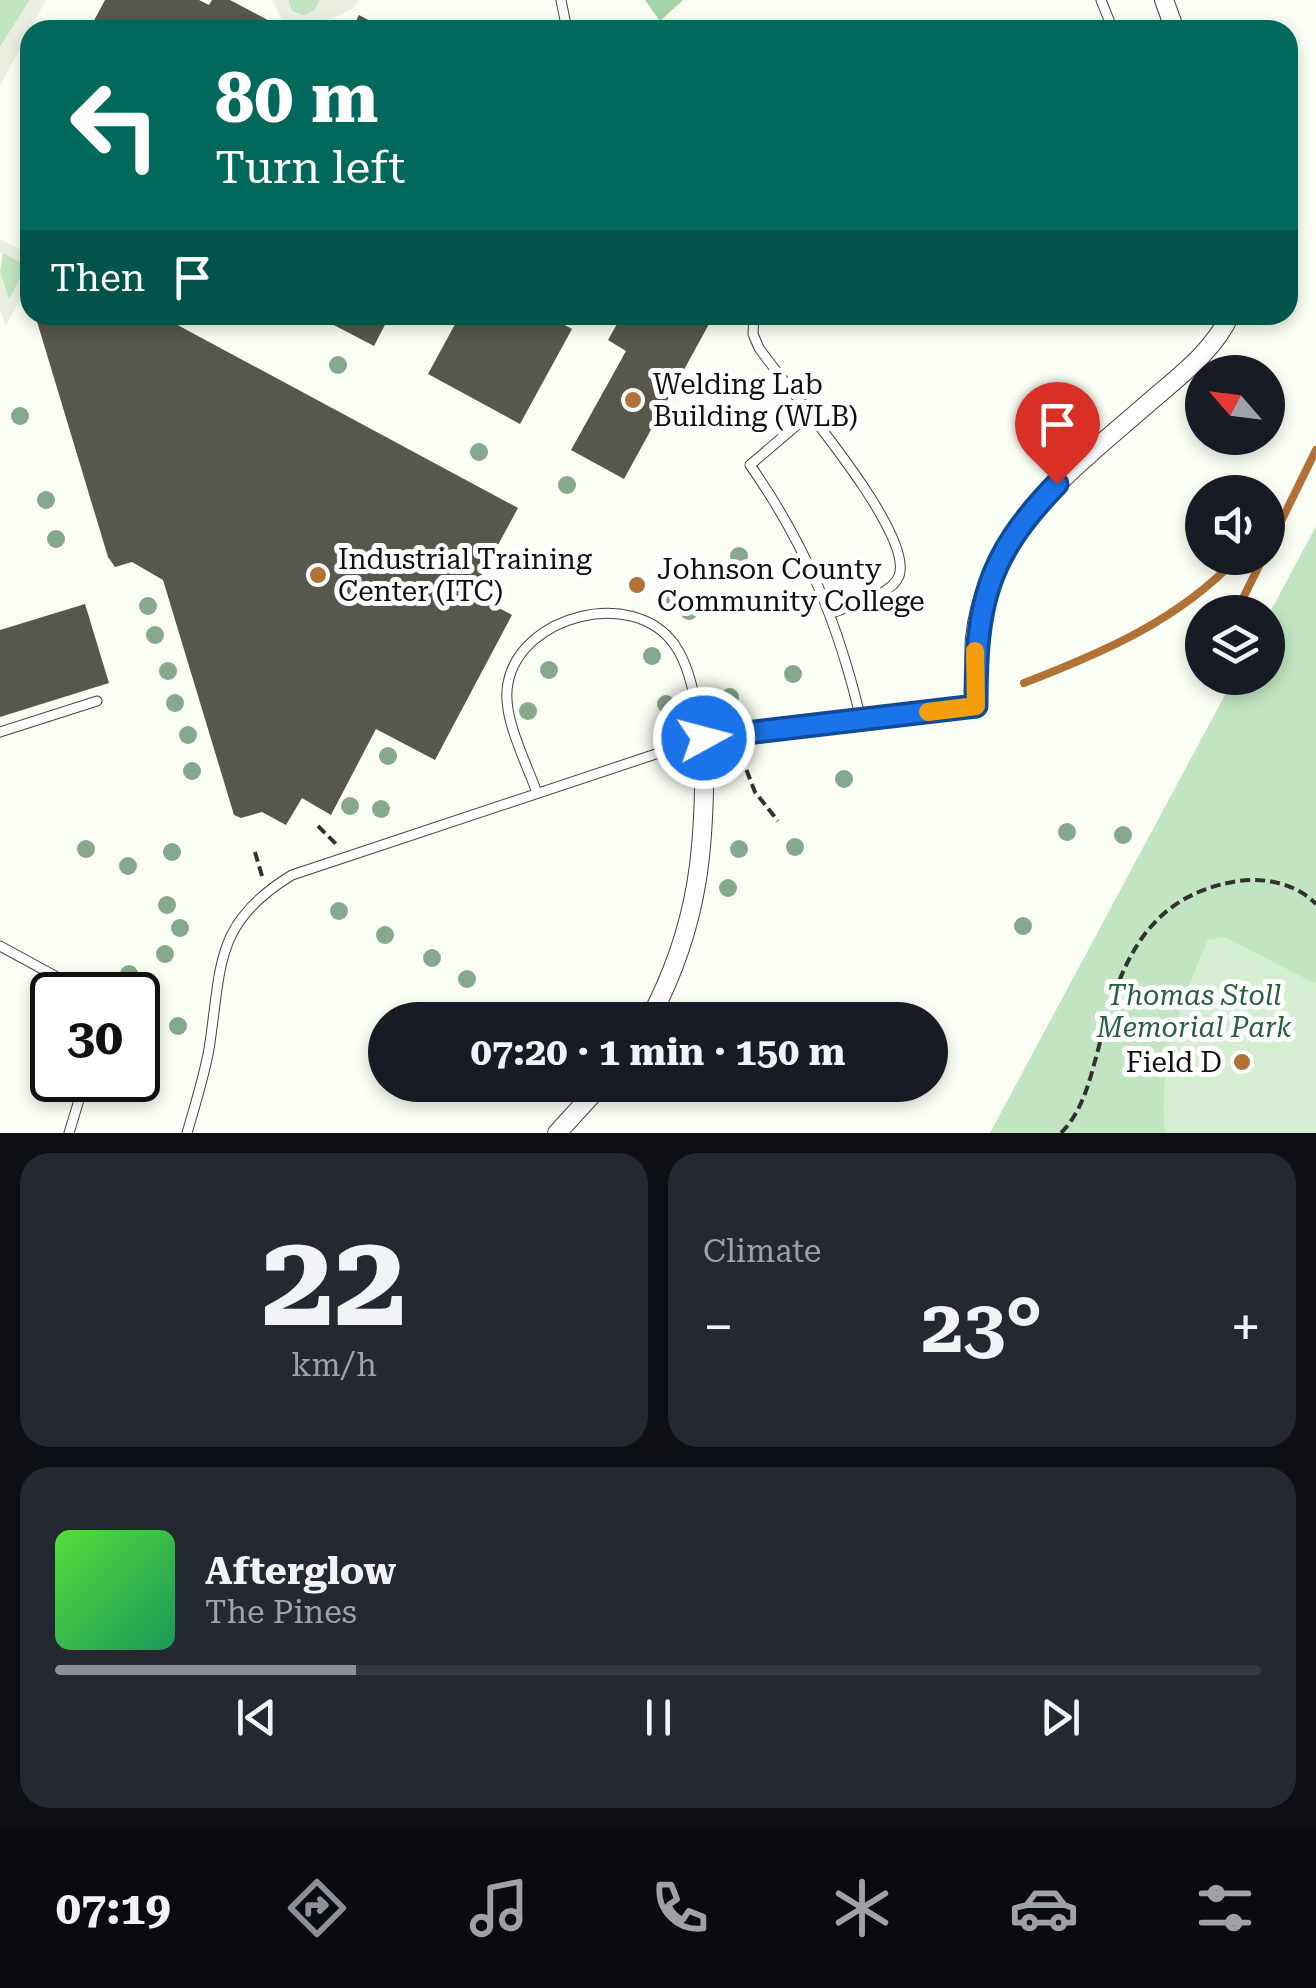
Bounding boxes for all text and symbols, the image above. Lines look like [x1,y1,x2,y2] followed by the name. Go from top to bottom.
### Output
[215,57,379,139] text: 80 m
[50,60,180,190] icon: left
[215,141,405,194] text: Turn left
[165,250,220,305] icon: arrive
[50,256,145,300] text: Then
[1185,355,1285,455] north arrow
[1185,355,1285,695] map controls
[653,368,858,433] place label: Welding Lab Building (WLB)
[1015,382,1100,485] pin
[622,389,644,411] marker: Welding Lab Building (WLB)
[1030,397,1085,452] icon: arrive
[1185,475,1285,575] button: sound
[338,543,592,608] place label: Industrial Training Center (ITC)
[657,553,925,618] place label: Johnson County Community College
[307,564,329,586] marker: Industrial Training Center (ITC)
[626,574,648,596] marker: Johnson County Community College
[1185,595,1285,695] button: layers
[652,686,756,790] position arrow
[30,972,160,1102] speed limit sign: 30
[1096,979,1292,1044] park label: Thomas Stoll Memorial Park
[471,1030,845,1074] text: 07:20 · 1 min · 150 m
[1126,1046,1222,1079] place label: Field D
[1231,1051,1253,1073] marker: Field D
[261,1204,407,1357] text: 22
[703,1232,821,1270] text: Climate
[921,1282,1043,1370] text: 23°
[703,1295,734,1359] text: −
[1230,1295,1261,1359] text: +
[291,1346,377,1384] text: km/h
[205,1549,396,1593] text: Afterglow
[205,1593,357,1631] text: The Pines
[229,1690,284,1745] icon: previous
[631,1690,686,1745] icon: pause
[1033,1690,1088,1745] icon: next
[282,1873,352,1943] icon: directions
[464,1873,534,1943] icon: music
[645,1873,715,1943] icon: phone
[827,1873,897,1943] icon: climate
[1009,1873,1079,1943] icon: car
[1190,1873,1260,1943] icon: filters
[56,1882,171,1935] text: 07:19

